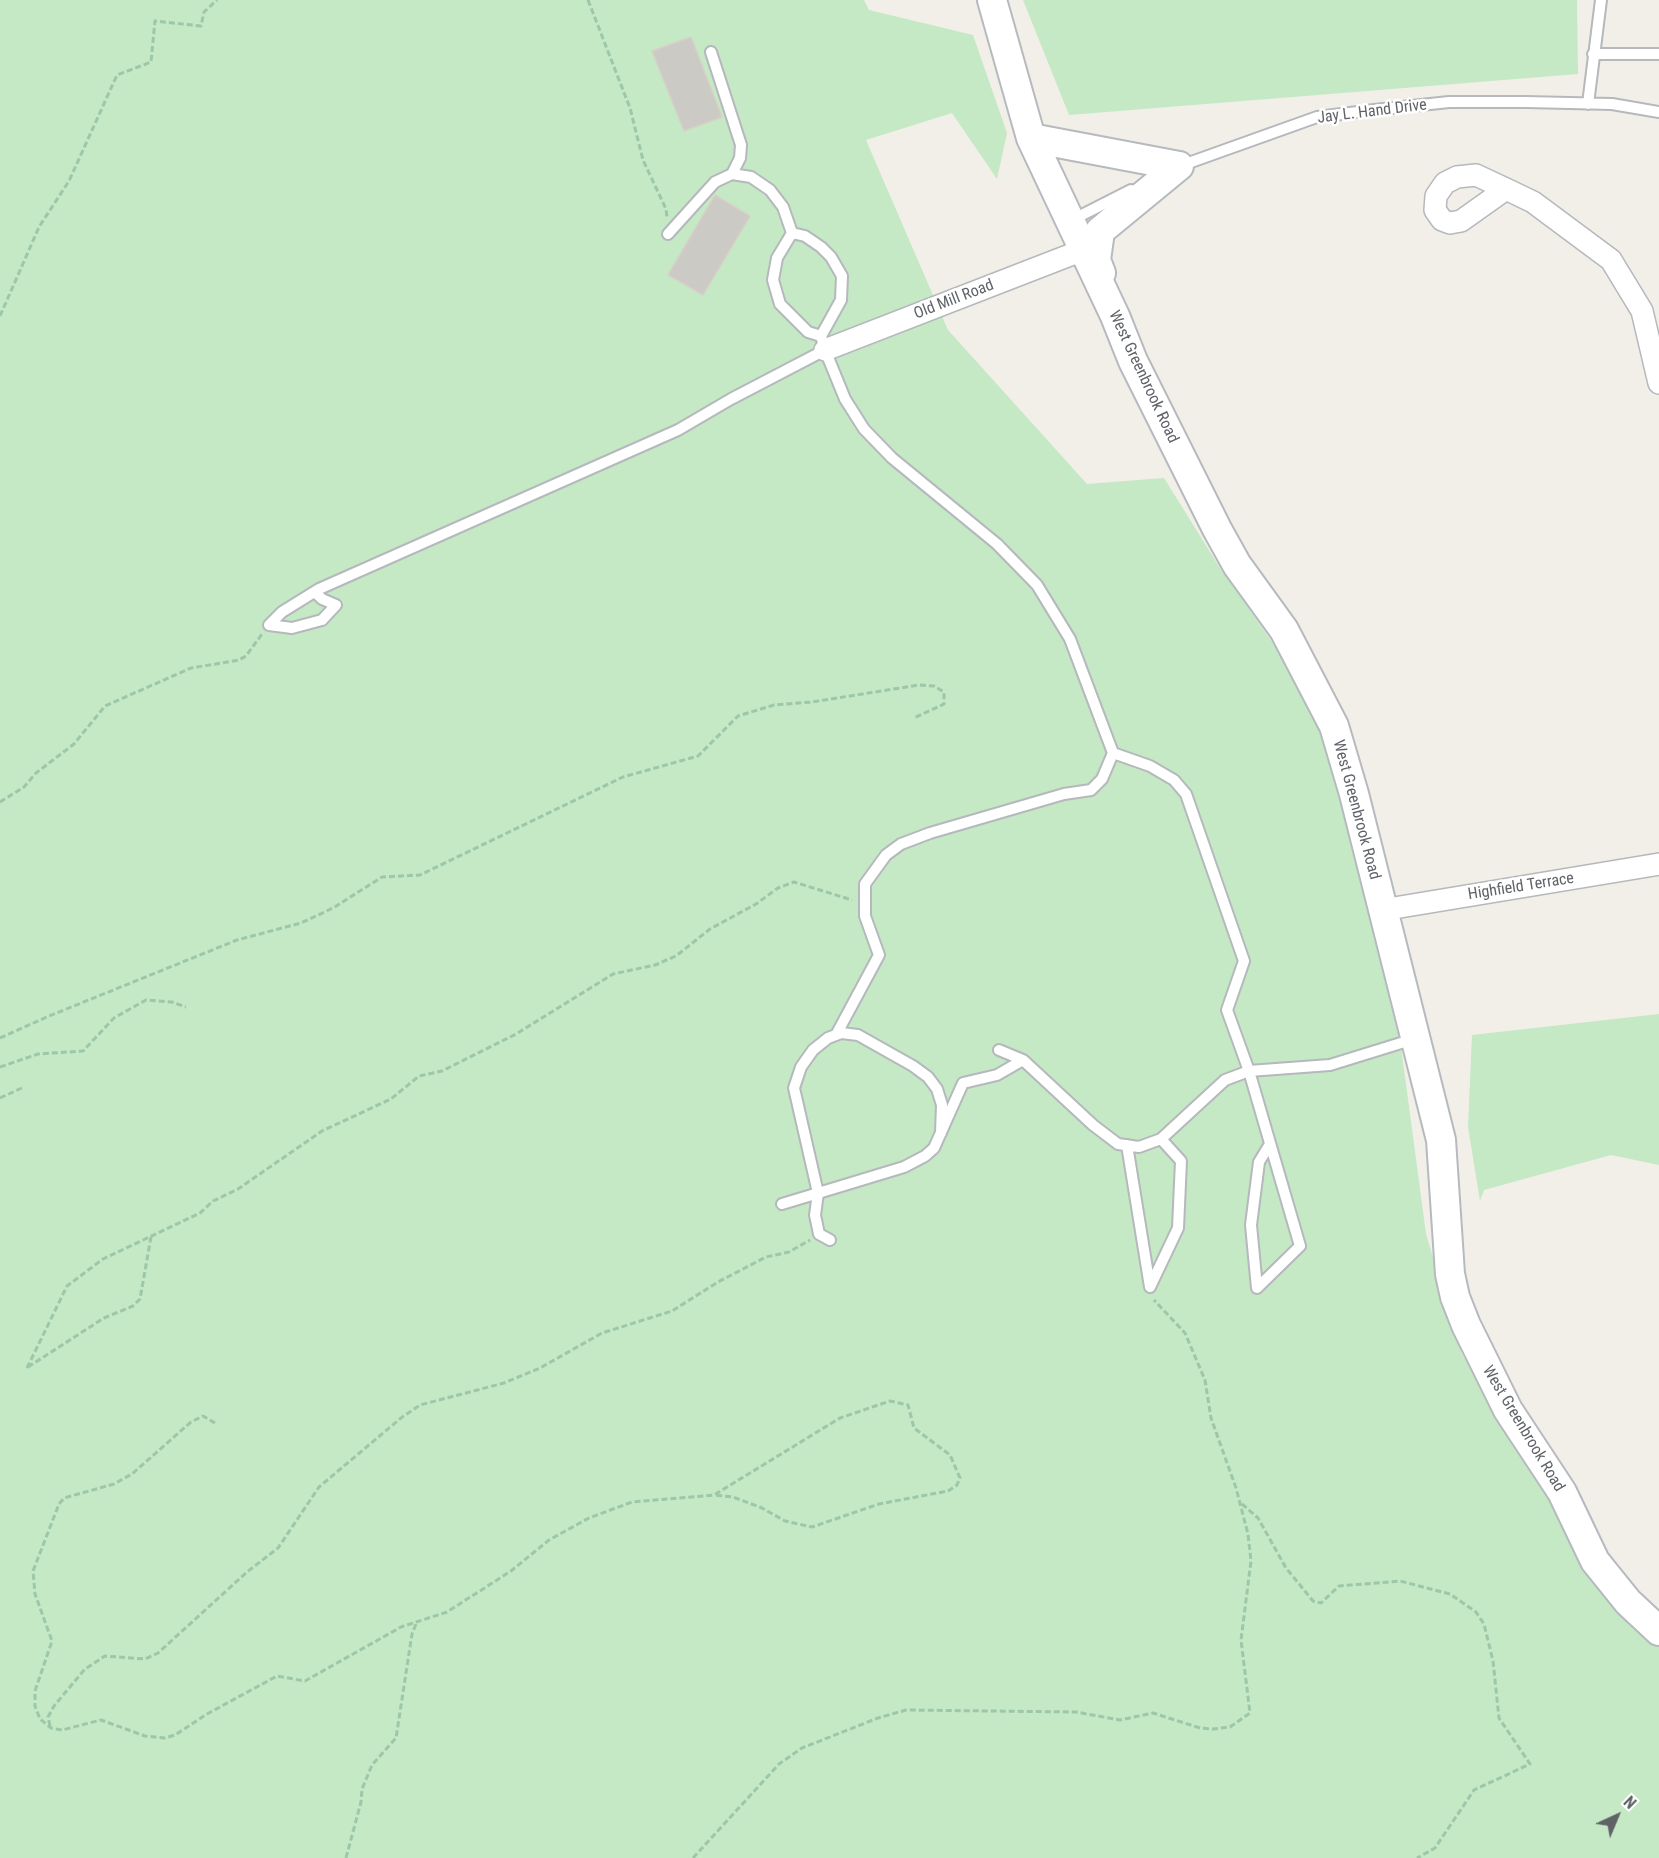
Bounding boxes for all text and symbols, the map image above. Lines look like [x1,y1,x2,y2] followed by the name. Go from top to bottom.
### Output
[1316,96,1428,128] street label: Jay L. Hand Drive
[911,276,997,324] street label: Old Mill Road
[1104,308,1182,446] street label: West Greenbrook Road
[1328,738,1384,882] street label: West Greenbrook Road
[1467,869,1575,905] street label: Highfield Terrace
[1478,1362,1568,1496] street label: West Greenbrook Road
[1587,1786,1647,1846] north arrow
[1620,1792,1640,1813] text: N

